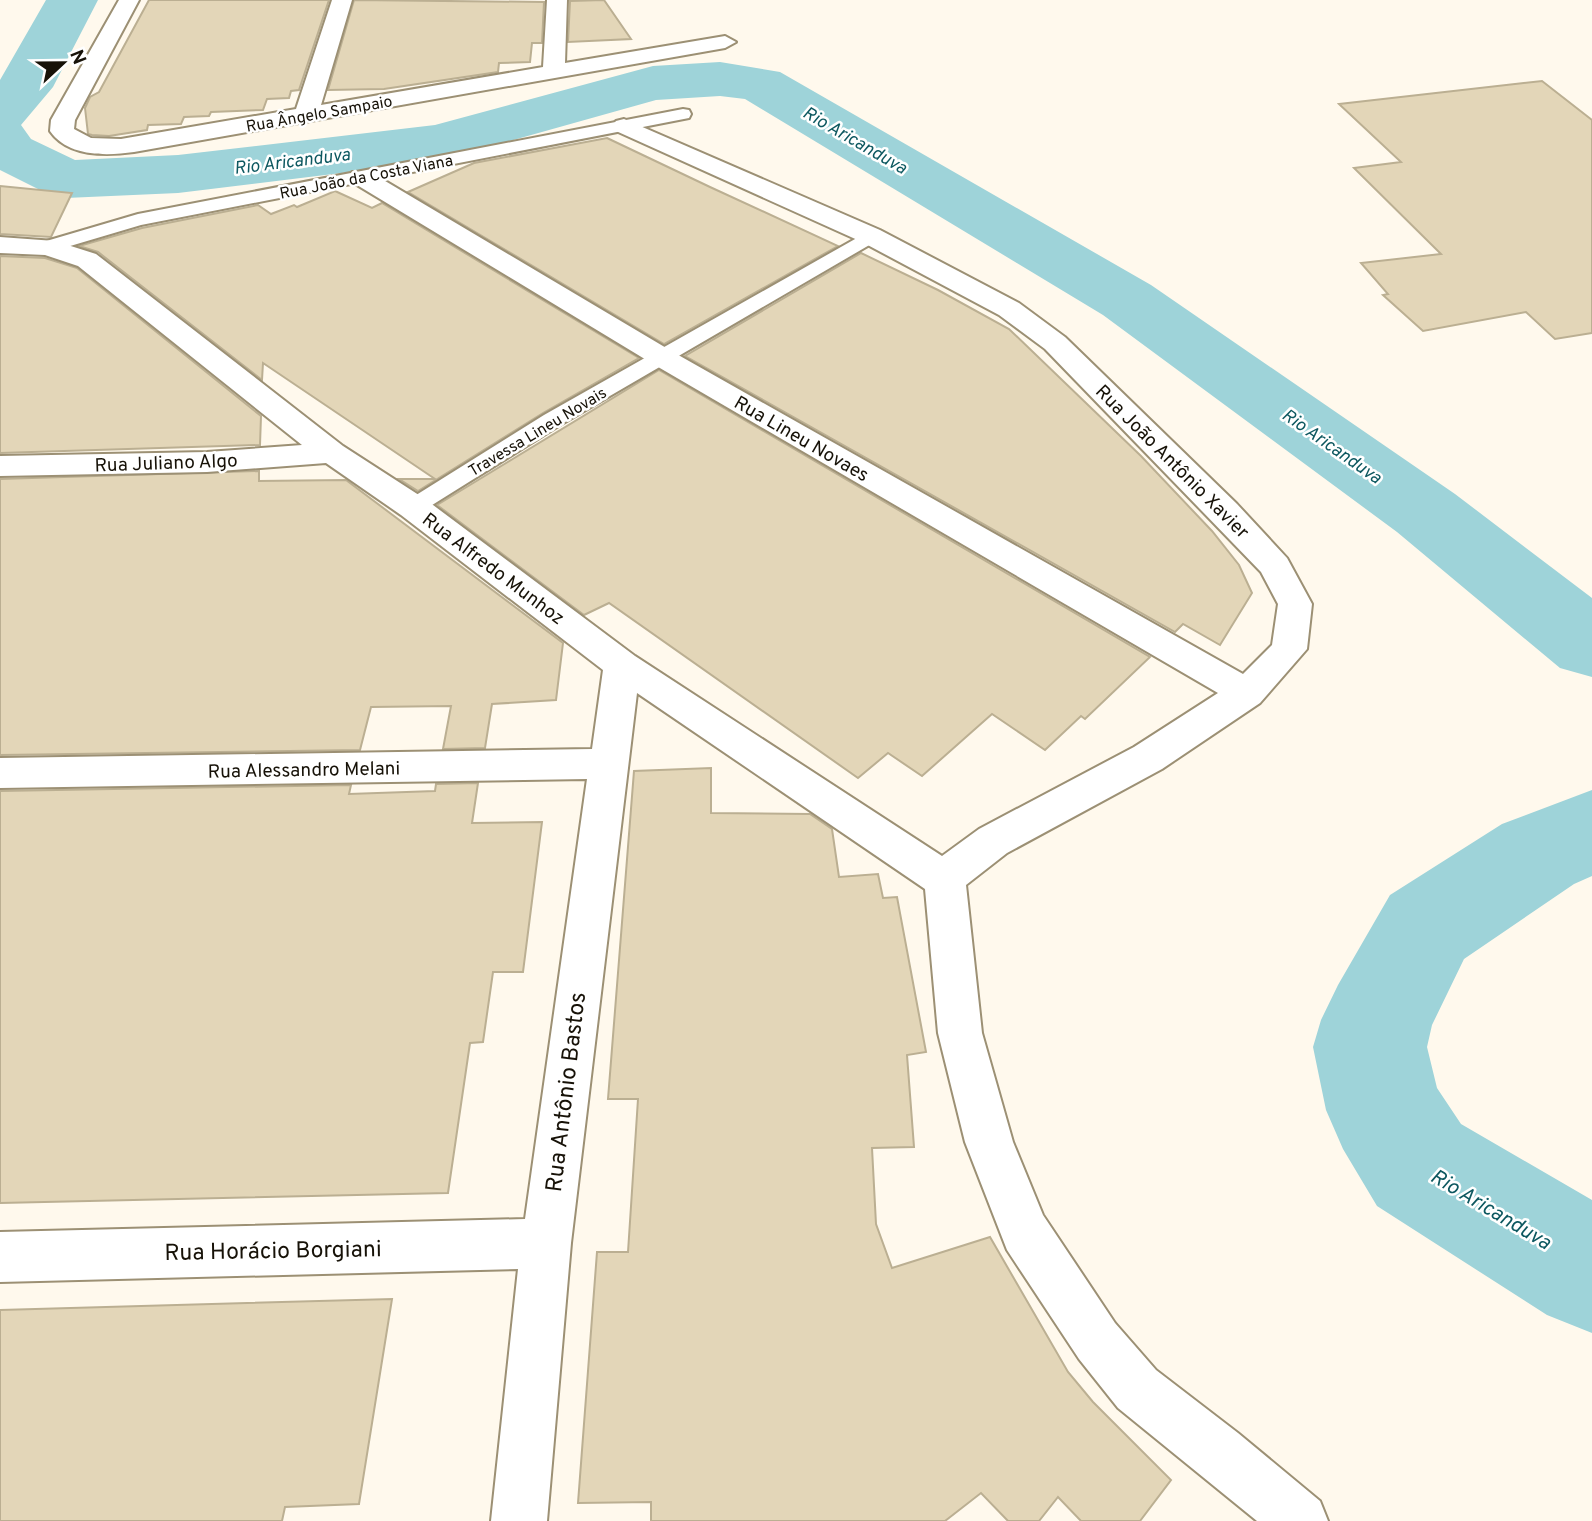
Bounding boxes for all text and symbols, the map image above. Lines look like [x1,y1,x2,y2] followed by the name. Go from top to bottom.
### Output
[28,28,98,98] north arrow
[63,47,91,68] text: N
[244,90,394,138] street label: Rua Ângelo Sampaio
[798,102,911,181] water label: Rio Aricanduva
[233,144,352,181] water label: Rio Aricanduva
[278,151,455,205] street label: Rua João da Costa Viana
[1090,380,1254,545] street label: Rua João Antônio Xavier
[465,384,611,482] street label: Travessa Lineu Novais
[729,391,873,488] street label: Rua Lineu Novaes
[1277,404,1386,491] water label: Rio Aricanduva
[94,450,238,478] street label: Rua Juliano Algo
[417,508,569,631] street label: Rua Alfredo Munhoz
[208,757,401,785] street label: Rua Alessandro Melani
[541,991,594,1194] street label: Rua Antônio Bastos
[1425,1164,1556,1257] water label: Rio Aricanduva
[164,1236,382,1269] street label: Rua Horácio Borgiani

